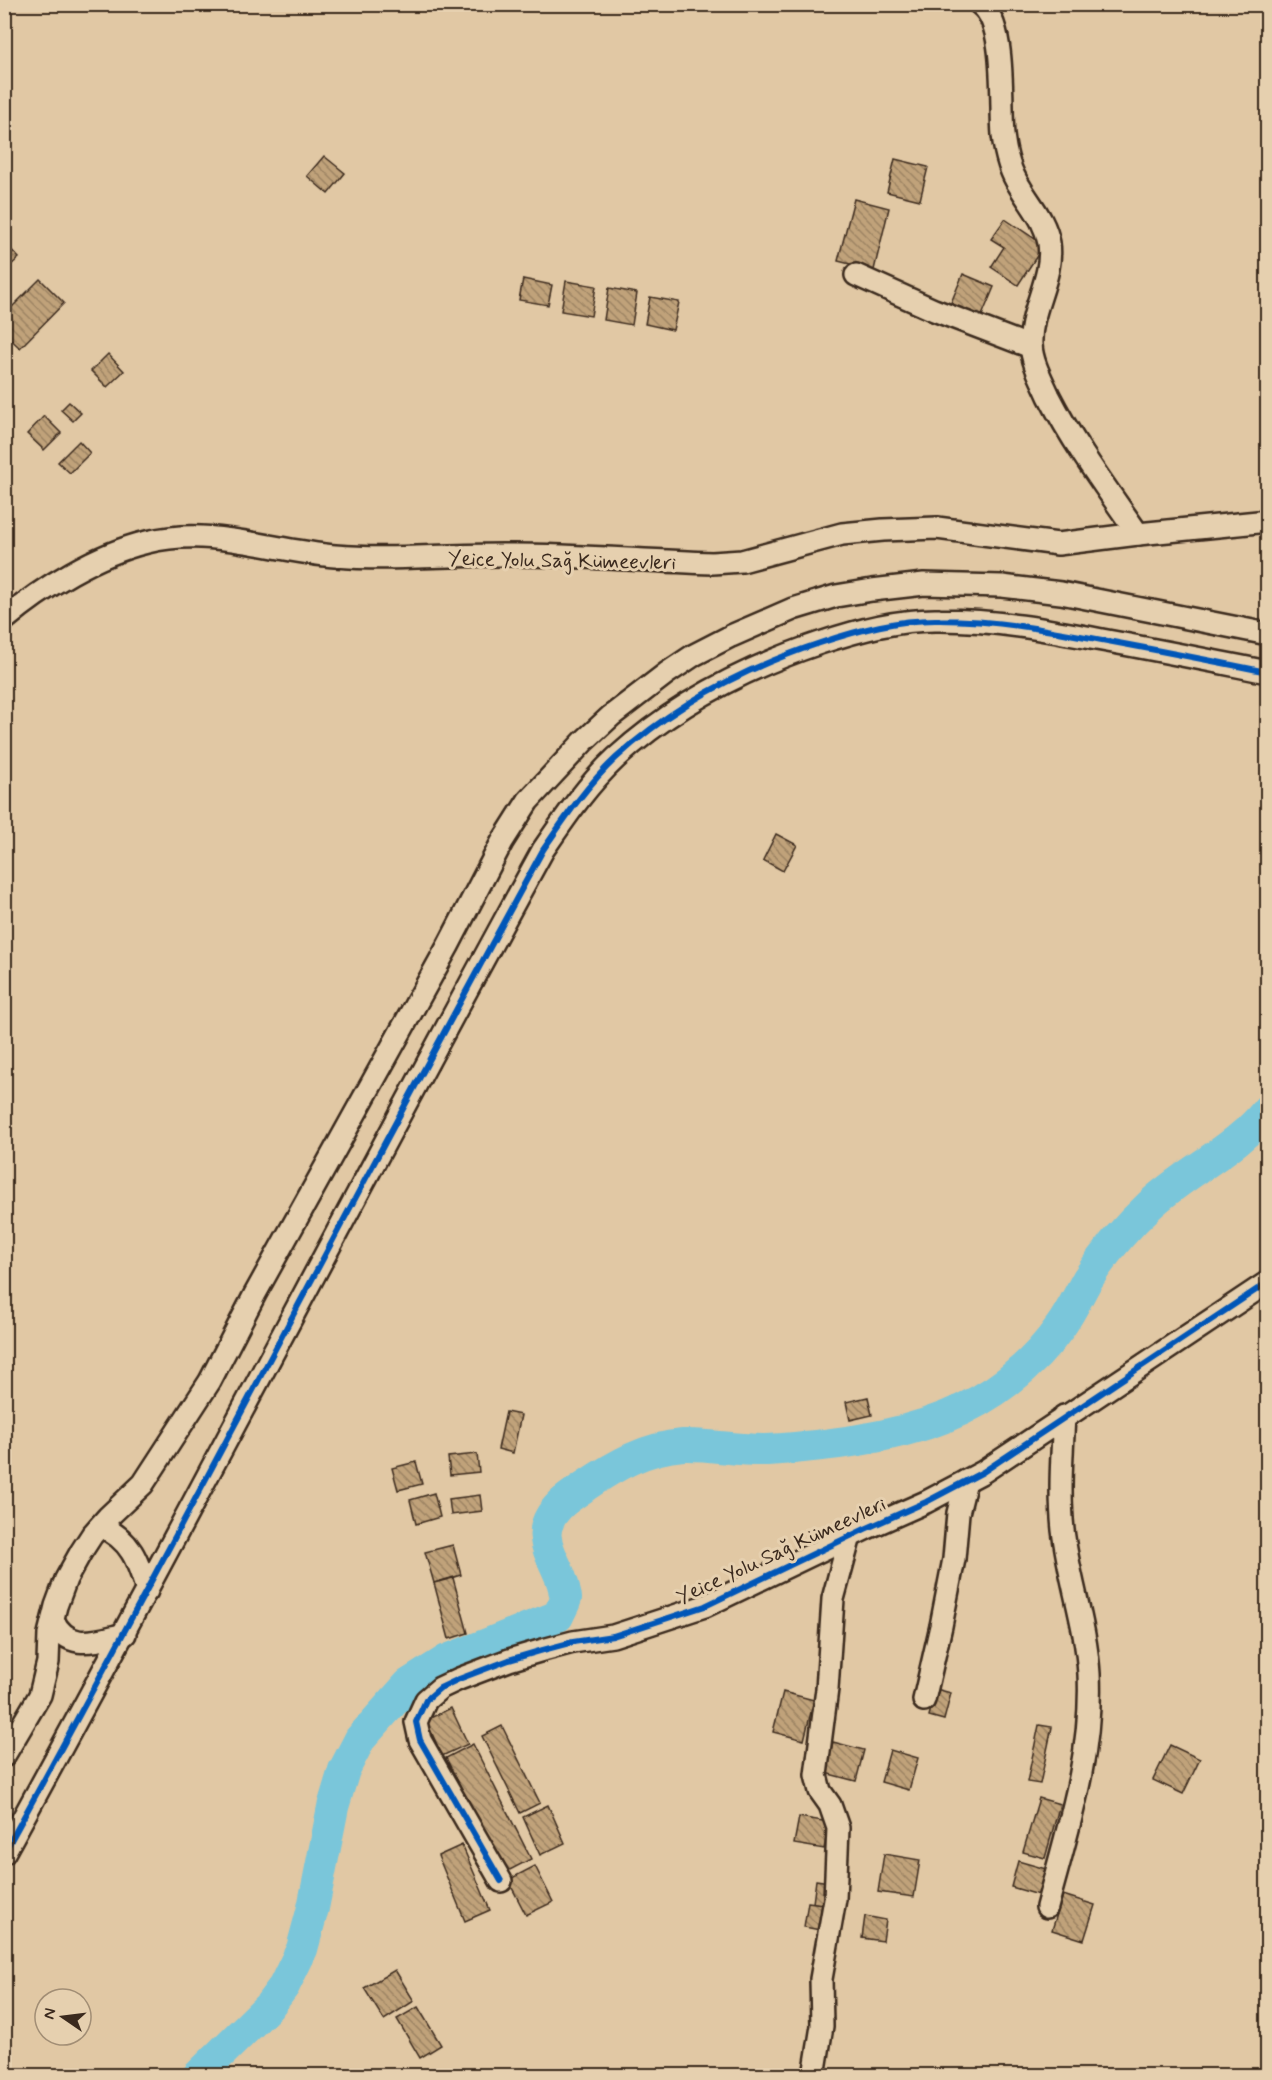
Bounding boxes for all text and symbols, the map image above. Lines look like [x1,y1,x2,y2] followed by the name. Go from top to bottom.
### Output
[448,545,677,577] street label: Yeice Yolu Sağ Kümeevleri
[672,1490,891,1612] street label: Yeice Yolu Sağ Kümeevleri
[33,1987,93,2047] north arrow
[38,2006,61,2021] text: N

